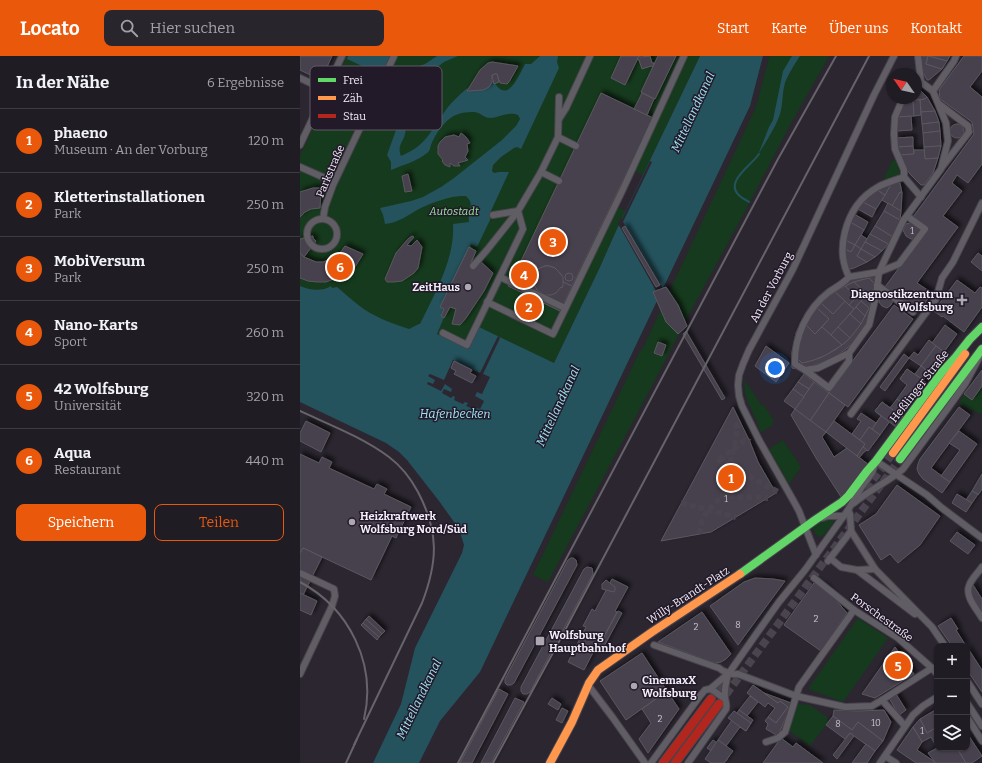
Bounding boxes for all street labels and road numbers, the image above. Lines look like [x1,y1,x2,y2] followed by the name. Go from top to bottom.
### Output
[314,143,347,199] street label: Parkstraße
[747,250,796,325] street label: An der Vorburg
[887,348,952,425] street label: Heßlinger Straße
[645,564,732,627] street label: Willy-Brandt-Platz
[848,590,915,644] street label: Porschestraße

